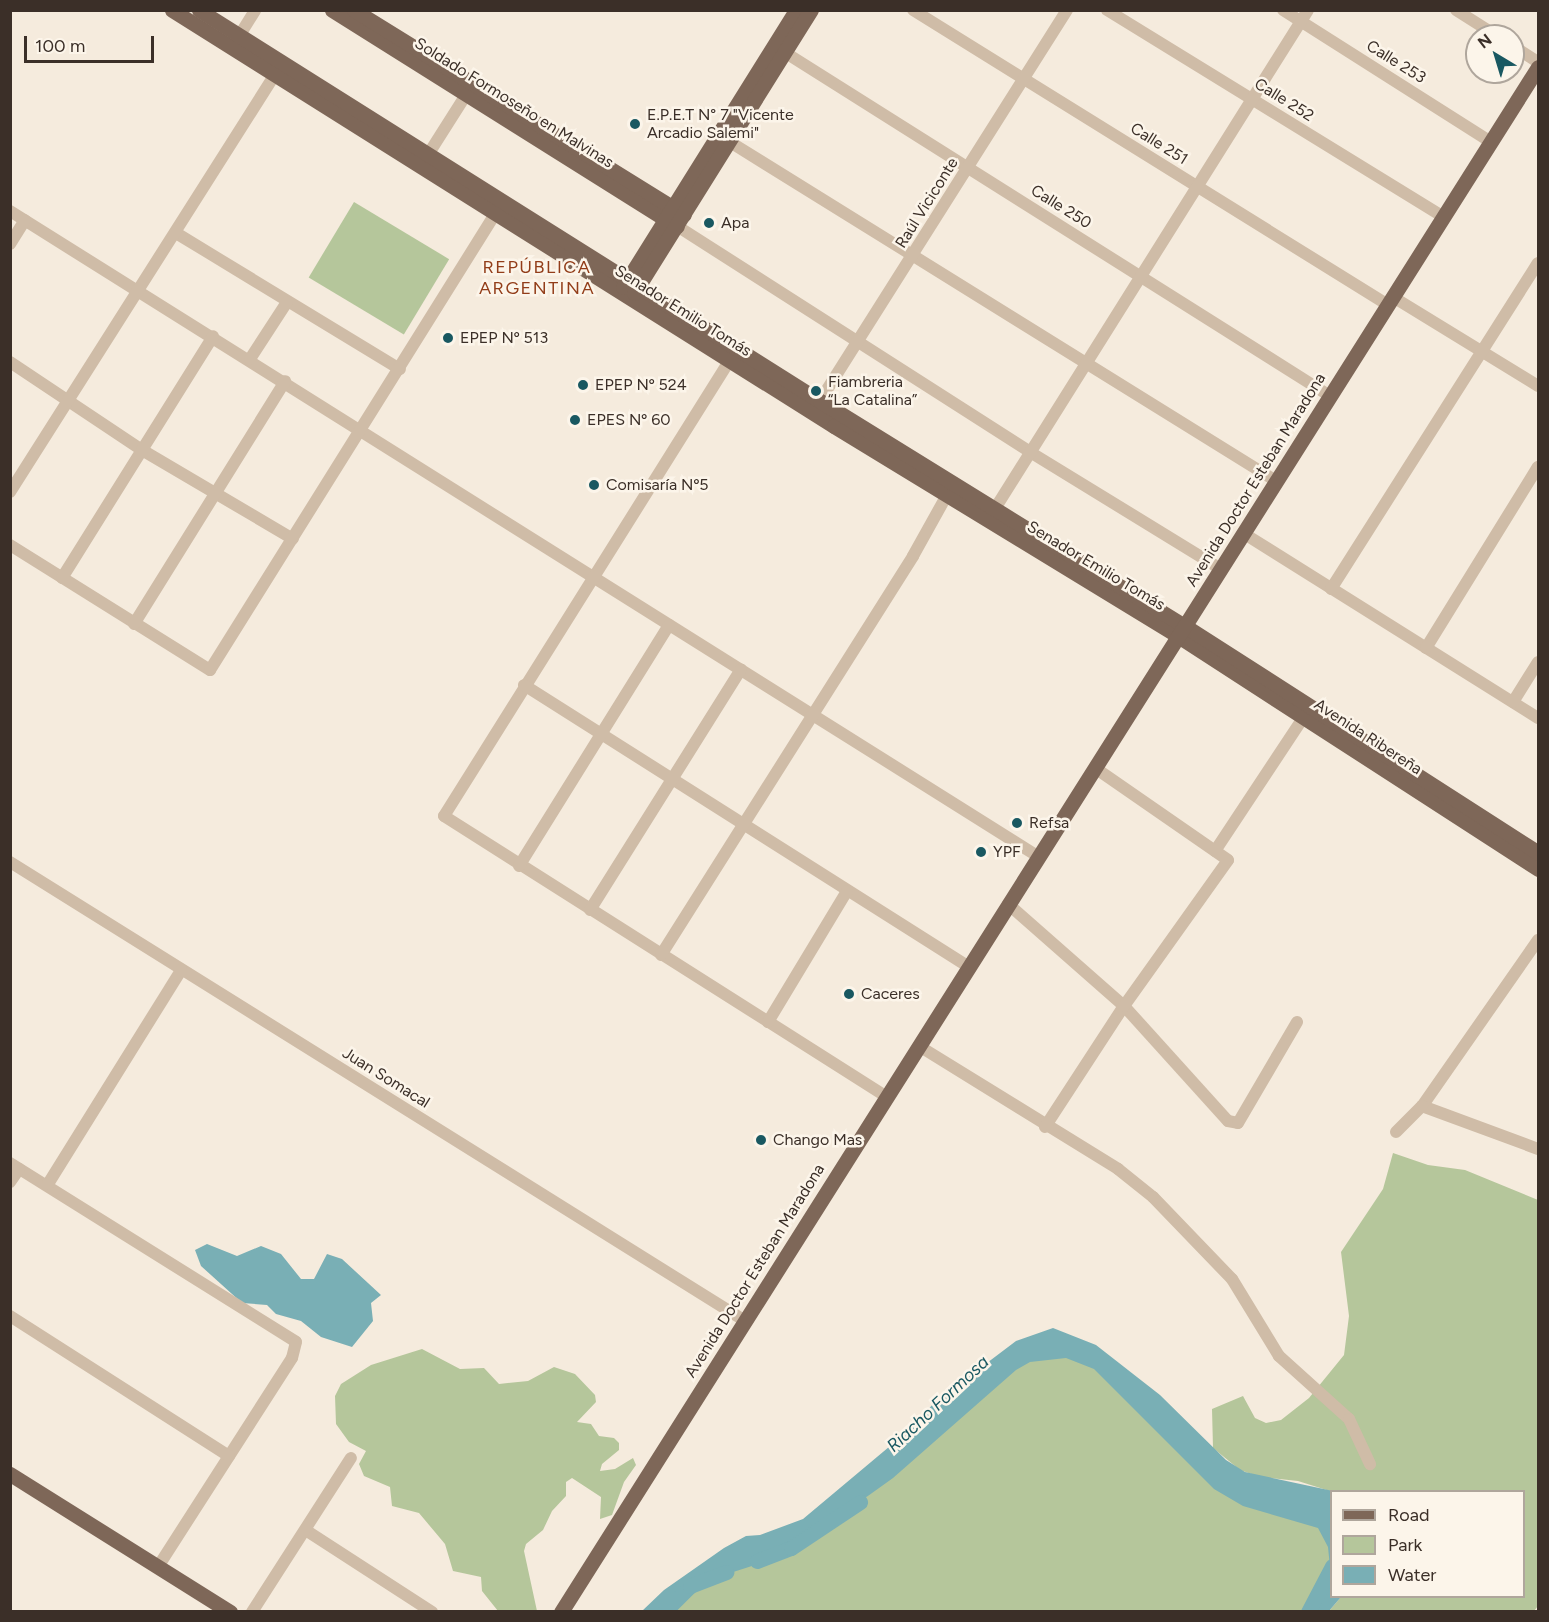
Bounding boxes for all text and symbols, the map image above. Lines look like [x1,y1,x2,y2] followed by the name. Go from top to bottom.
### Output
[27,24,158,62] scale bar
[1465,24,1525,84] north arrow
[1474,30,1496,52] text: N
[411,34,617,172] street label: Soldado Formoseño en Malvinas
[35,35,85,57] text: 100 m
[1363,36,1429,88] street label: Calle 253
[1251,74,1317,126] street label: Calle 252
[647,105,794,143] place label: E.P.E.T N° 7 "Vicente Arcadio Salemi"
[628,117,642,131] marker: E.P.E.T N° 7 "Vicente Arcadio Salemi"
[1127,119,1191,169] street label: Calle 251
[891,154,963,252] street label: Raúl Viciconte
[1027,181,1095,233] street label: Calle 250
[721,213,749,233] place label: Apa
[702,216,716,230] marker: Apa
[479,257,595,300] district label: REPÚBLICA ARGENTINA
[611,261,755,361] street label: Senador Emilio Tomás
[460,328,548,348] place label: EPEP Nº 513
[441,331,455,345] marker: EPEP Nº 513
[1182,370,1330,590] street label: Avenida Doctor Esteban Maradona
[828,372,917,410] place label: Fiambreria “La Catalina”
[595,375,687,395] place label: EPEP Nº 524
[576,378,590,392] marker: EPEP Nº 524
[809,384,823,398] marker: Fiambreria “La Catalina”
[587,410,670,430] place label: EPES Nº 60
[568,413,582,427] marker: EPES Nº 60
[606,475,708,495] place label: Comisaría Nº5
[587,478,601,492] marker: Comisaría Nº5
[1024,517,1168,615] street label: Senador Emilio Tomás
[1310,695,1426,779] street label: Avenida Ribereña
[1029,813,1069,833] place label: Refsa
[1010,816,1024,830] marker: Refsa
[993,842,1021,862] place label: YPF
[974,845,988,859] marker: YPF
[861,984,920,1004] place label: Caceres
[842,987,856,1001] marker: Caceres
[339,1044,433,1112] street label: Juan Somacal
[773,1130,862,1150] place label: Chango Mas
[754,1133,768,1147] marker: Chango Mas
[681,1161,829,1381] street label: Avenida Doctor Esteban Maradona
[882,1351,994,1457] water label: Riacho Formosa
[1330,1490,1525,1598] legend
[1388,1504,1429,1526] text: Road
[1388,1534,1422,1556] text: Park
[1388,1564,1436,1586] text: Water

